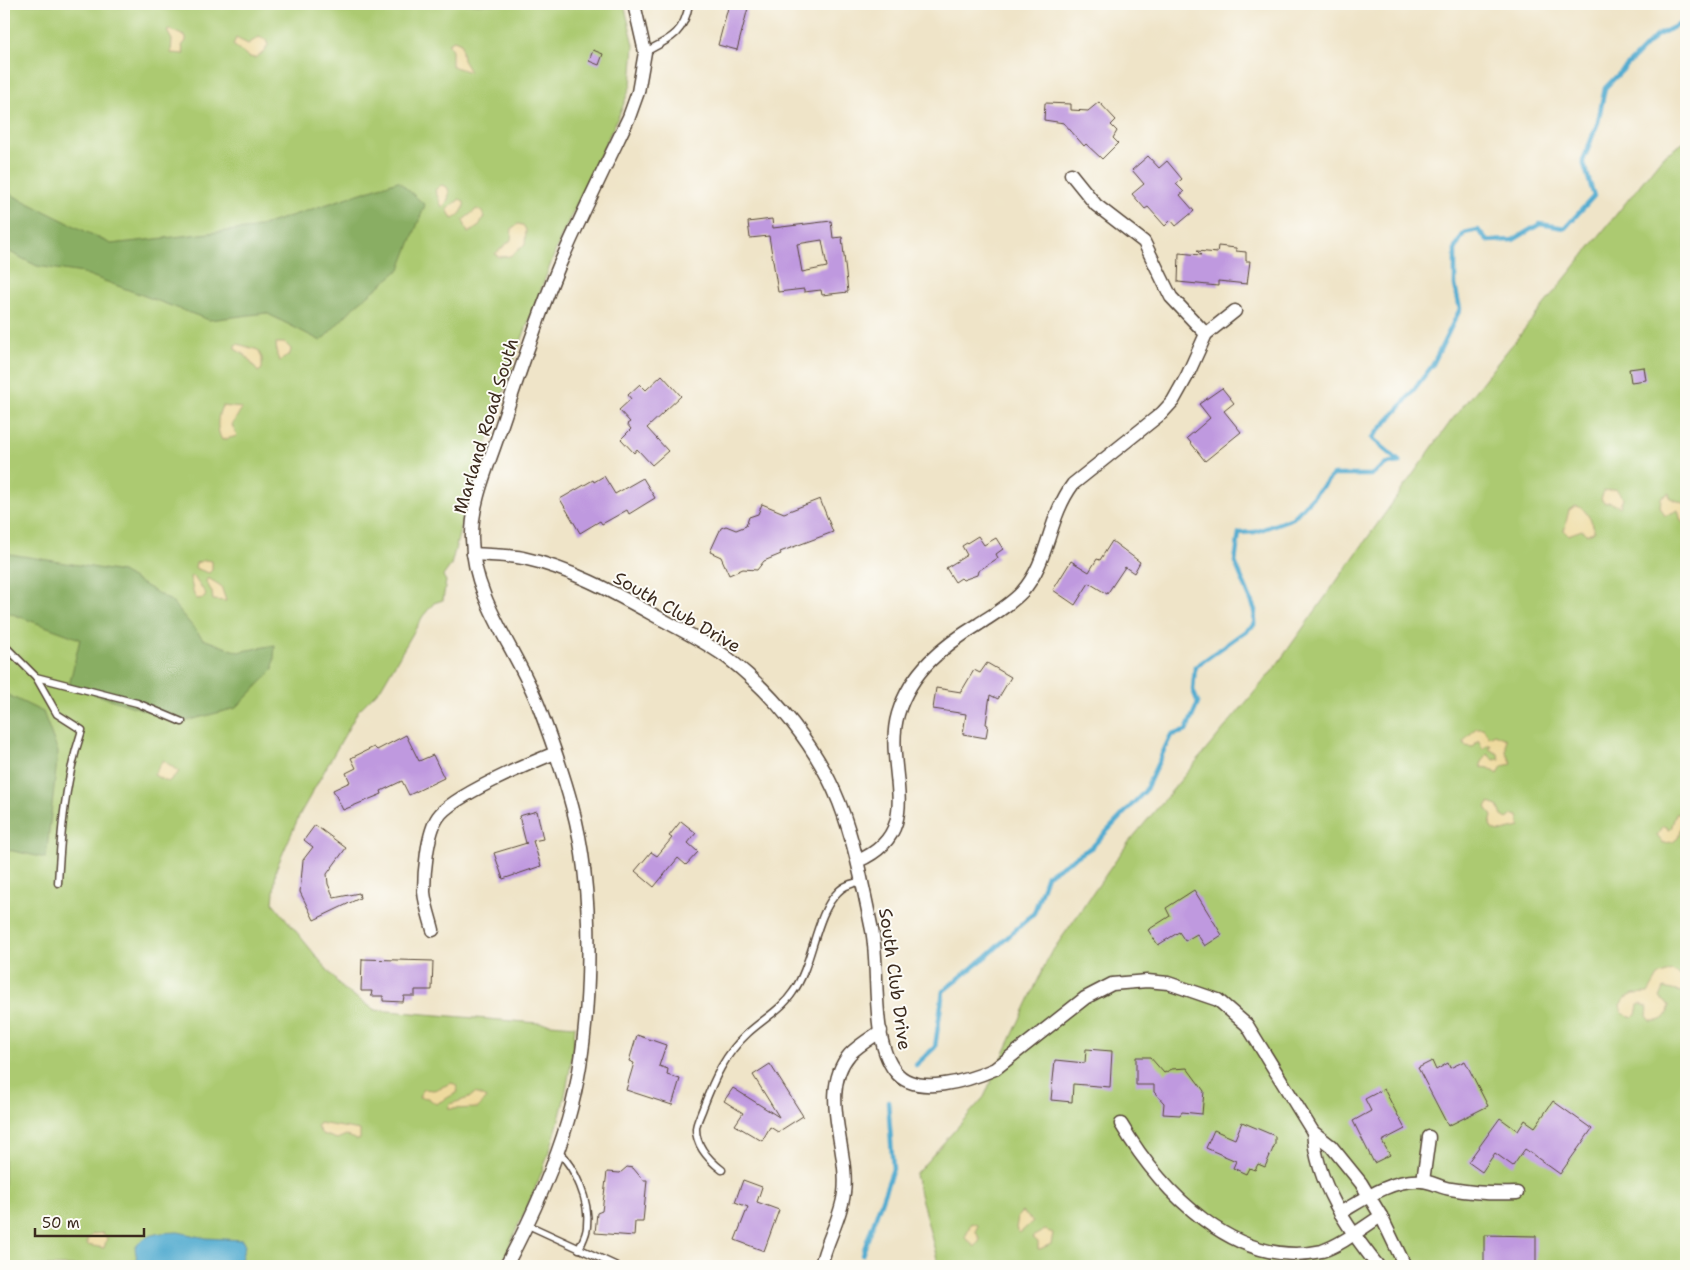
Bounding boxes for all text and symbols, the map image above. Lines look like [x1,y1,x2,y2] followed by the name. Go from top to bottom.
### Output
[448,335,524,517] street label: Marland Road South
[609,566,745,658] street label: South Club Drive
[873,906,917,1052] street label: South Club Drive
[35,1205,144,1237] scale bar
[42,1213,80,1233] text: 50 m

